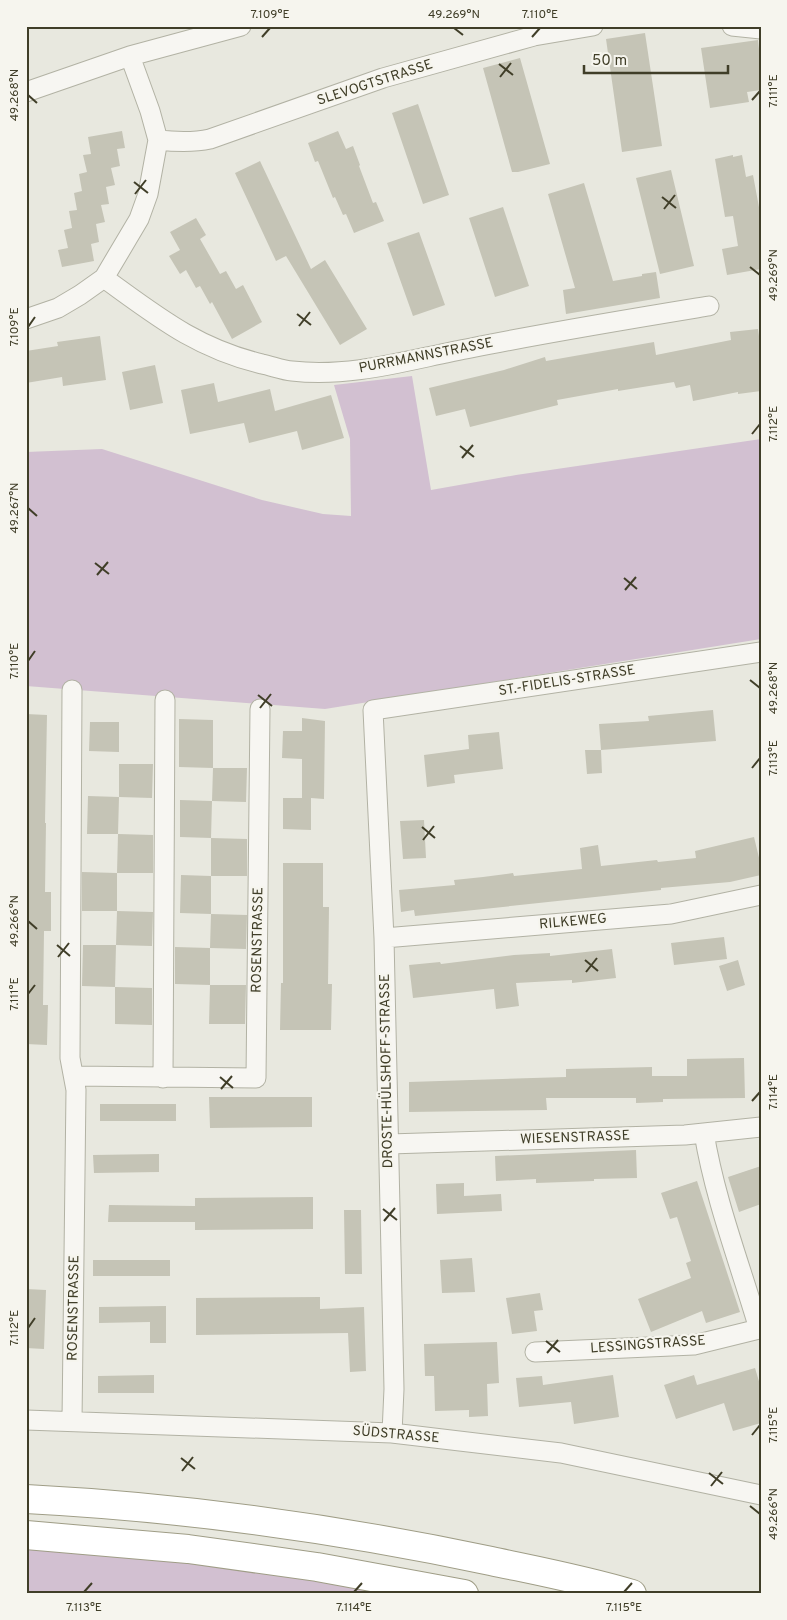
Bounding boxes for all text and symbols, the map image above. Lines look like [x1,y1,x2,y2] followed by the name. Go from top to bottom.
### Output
[250,7,290,23] text: 7.109°E
[428,7,480,23] text: 49.269°N
[522,7,558,23] text: 7.110°E
[584,42,728,74] scale bar
[592,52,627,71] text: 50 m
[315,56,435,110] street label: SLEVOGTSTRASSE
[7,69,23,121] text: 49.268°N
[766,74,782,108] text: 7.111°E
[766,249,782,301] text: 49.269°N
[7,307,23,347] text: 7.109°E
[357,335,495,377] street label: PURRMANNSTRASSE
[766,406,782,442] text: 7.112°E
[7,482,23,534] text: 49.267°N
[7,643,23,679] text: 7.110°E
[497,662,637,700] street label: ST.-FIDELIS-STRASSE
[766,662,782,714] text: 49.268°N
[766,740,782,776] text: 7.113°E
[249,887,267,993] street label: ROSENSTRASSE
[7,895,23,947] text: 49.266°N
[539,911,607,933] street label: RILKEWEG
[376,974,397,1168] street label: DROSTE-HÜLSHOFF-STRASSE
[7,977,23,1011] text: 7.111°E
[766,1074,782,1110] text: 7.114°E
[520,1128,630,1148] street label: WIESENSTRASSE
[65,1255,83,1361] street label: ROSENSTRASSE
[7,1310,23,1346] text: 7.112°E
[590,1332,706,1358] street label: LESSINGSTRASSE
[766,1407,782,1443] text: 7.115°E
[352,1422,440,1447] street label: SÜDSTRASSE
[766,1488,782,1540] text: 49.266°N
[66,1600,102,1616] text: 7.113°E
[336,1600,372,1616] text: 7.114°E
[606,1600,642,1616] text: 7.115°E

